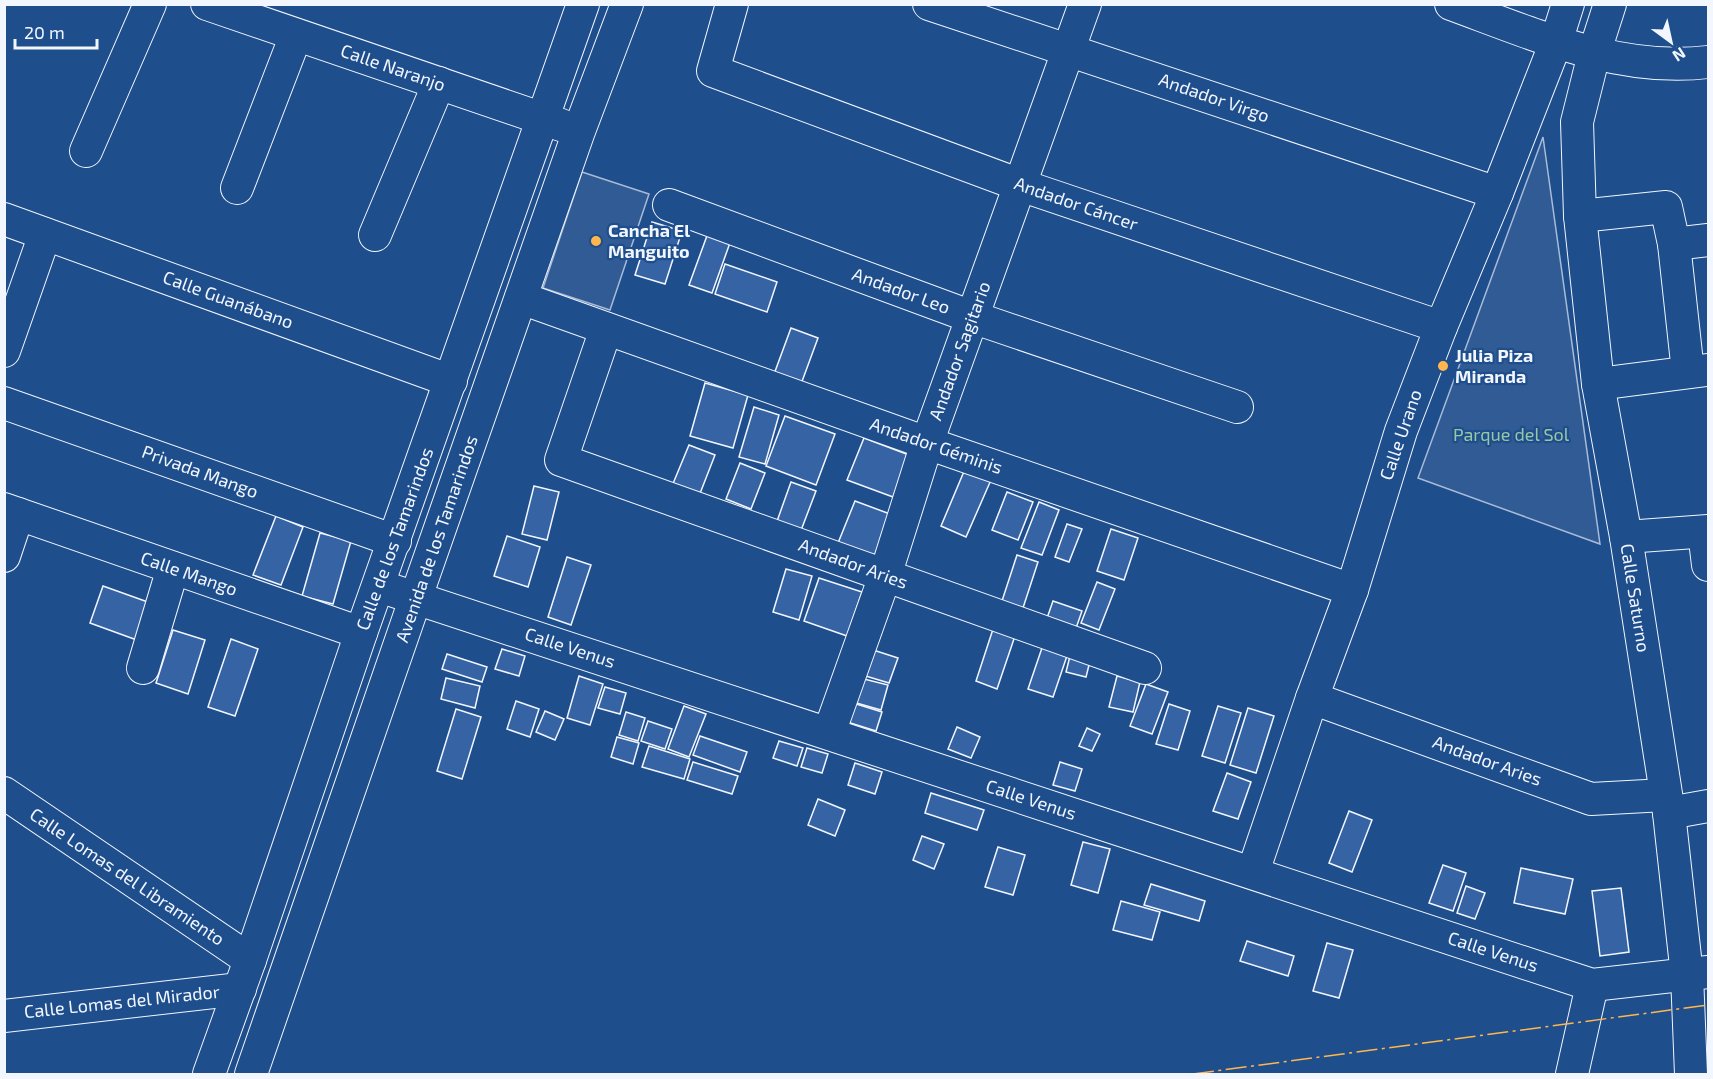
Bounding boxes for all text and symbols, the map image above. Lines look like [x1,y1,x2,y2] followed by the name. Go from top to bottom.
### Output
[15,12,98,50] scale bar
[1641,12,1701,72] north arrow
[24,21,65,43] text: 20 m
[338,39,449,95] street label: Calle Naranjo
[1669,44,1689,66] text: N
[1156,68,1273,126] street label: Andador Virgo
[1012,172,1141,235] street label: Andador Cáncer
[608,219,690,262] place label: Cancha El Manguito
[589,234,603,248] marker: Cancha El Manguito
[849,262,953,318] street label: Andador Leo
[160,265,297,333] street label: Calle Guanábano
[924,278,994,423] street label: Andador Sagitario
[1455,344,1533,387] place label: Julia Piza Miranda
[1436,359,1450,373] marker: Julia Piza Miranda
[1374,387,1426,483] street label: Calle Urano
[867,412,1005,478] street label: Andador Géminis
[1453,423,1570,445] park label: Parque del Sol
[390,432,482,645] street label: Avenida de los Tamarindos
[139,440,262,502] street label: Privada Mango
[351,444,437,633] street label: Calle de los Tamarindos
[796,533,911,593] street label: Andador Aries
[1617,542,1655,654] street label: Calle Saturno
[138,546,241,600] street label: Calle Mango
[522,622,618,672] street label: Calle Venus
[1430,730,1545,790] street label: Andador Aries
[983,774,1079,824] street label: Calle Venus
[26,803,229,950] street label: Calle Lomas del Libramiento
[1445,926,1541,976] street label: Calle Venus
[23,980,221,1022] street label: Calle Lomas del Mirador

